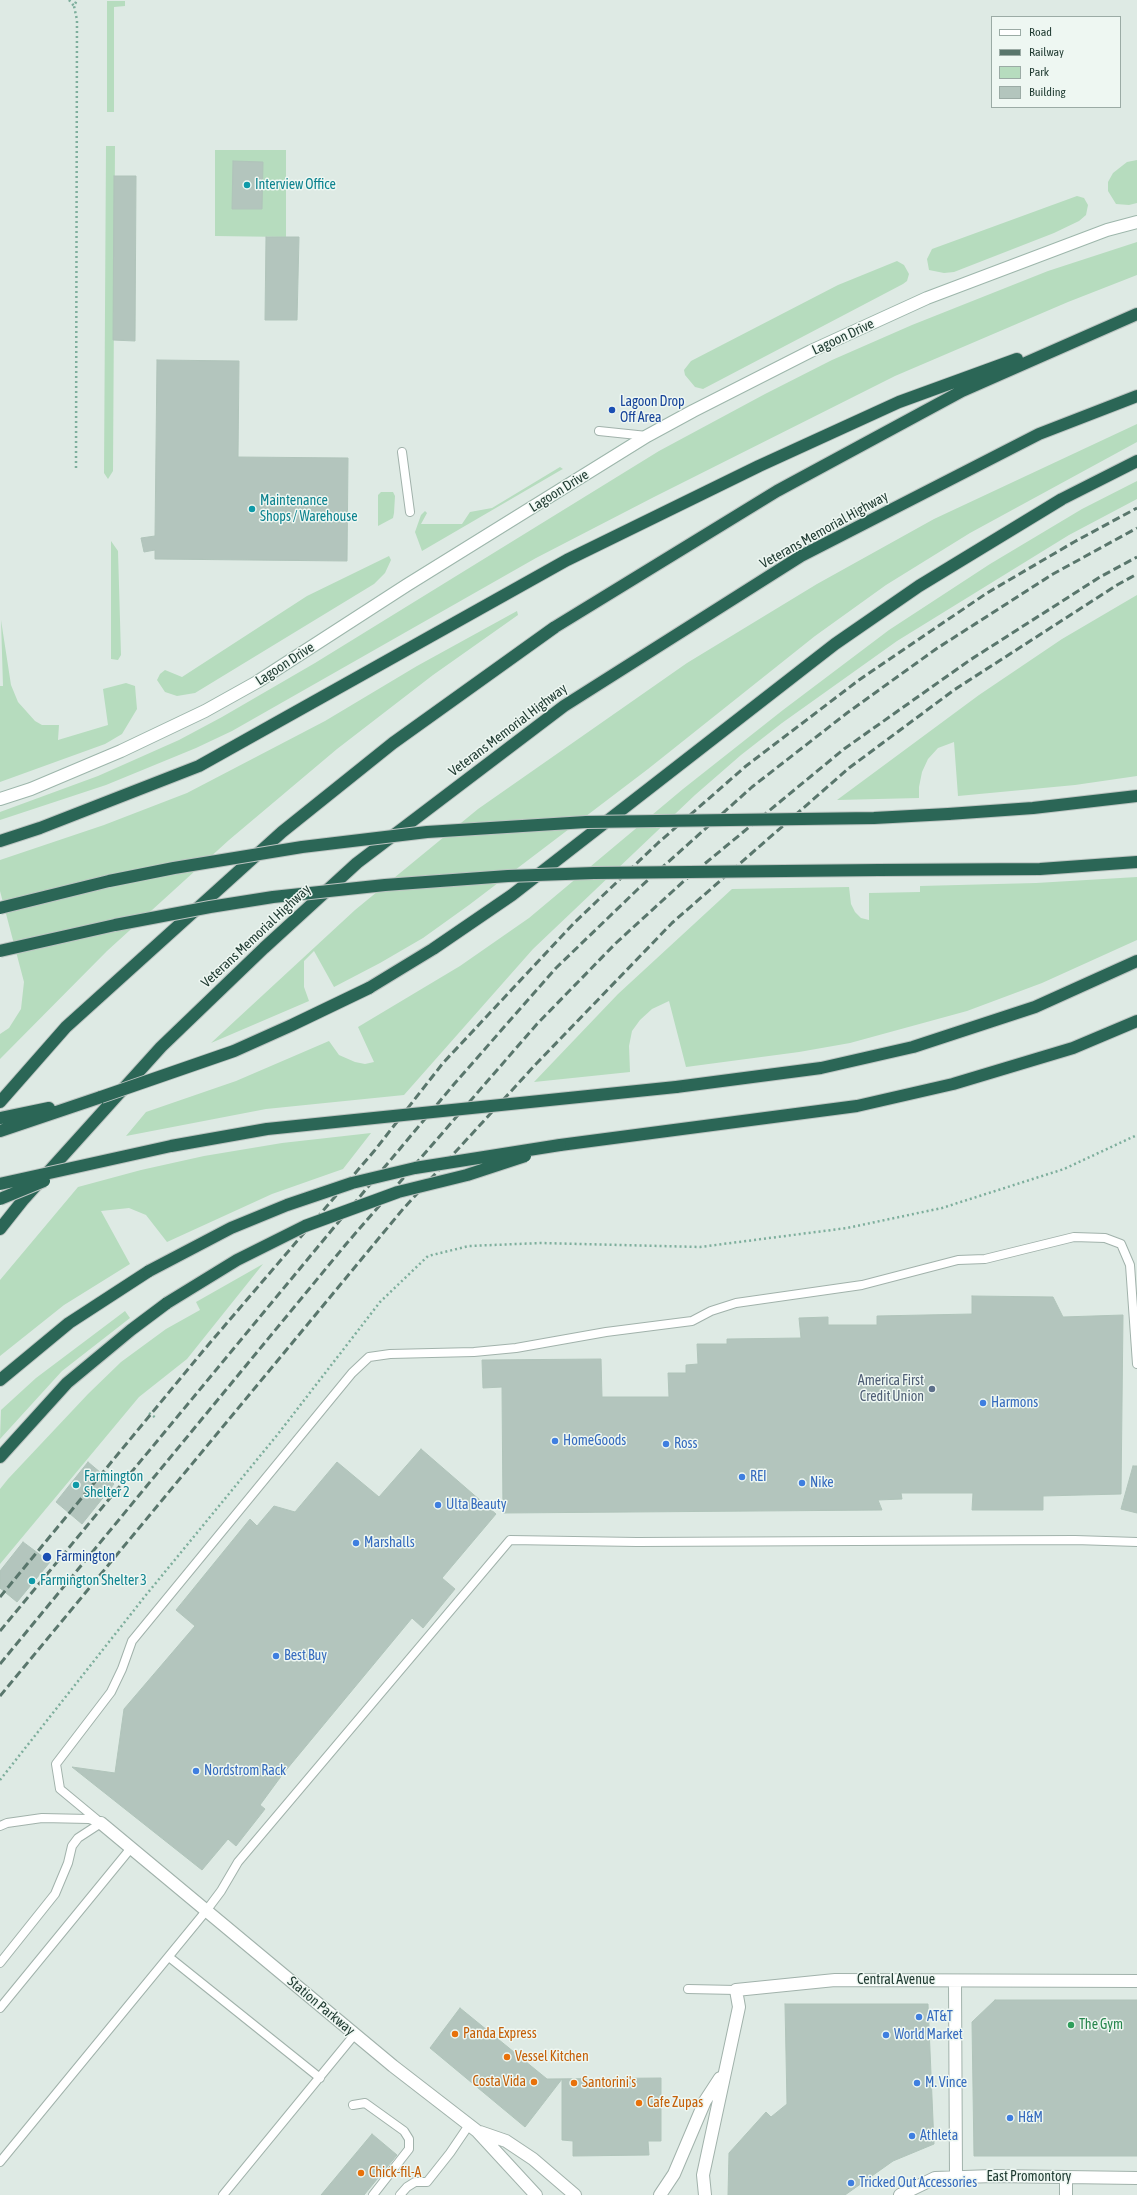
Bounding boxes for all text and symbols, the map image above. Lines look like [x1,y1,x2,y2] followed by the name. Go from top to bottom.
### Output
[991,16,1121,108] legend
[1029,25,1052,39] text: Road
[1029,45,1064,59] text: Railway
[1029,65,1049,79] text: Park
[1029,85,1066,99] text: Building
[255,177,336,193] place label: Interview Office
[242,180,252,190] marker: Interview Office
[809,315,877,359] street label: Lagoon Drive
[620,394,685,426] place label: Lagoon Drop Off Area
[607,405,617,415] marker: Lagoon Drop Off Area
[526,466,592,516] street label: Lagoon Drive
[757,488,891,572] street label: Veterans Memorial Highway
[260,493,358,526] place label: Maintenance Shops / Warehouse
[247,504,257,514] marker: Maintenance Shops / Warehouse
[252,639,318,689] street label: Lagoon Drive
[446,680,570,780] street label: Veterans Memorial Highway
[198,881,314,991] street label: Veterans Memorial Highway
[858,1373,924,1406] place label: America First Credit Union
[927,1384,937,1394] marker: America First Credit Union
[991,1395,1038,1411] place label: Harmons
[978,1398,988,1408] marker: Harmons
[563,1433,626,1449] place label: HomeGoods
[550,1436,560,1446] marker: HomeGoods
[674,1436,697,1452] place label: Ross
[661,1439,671,1449] marker: Ross
[84,1469,143,1502] place label: Farmington Shelter 2
[750,1469,767,1485] place label: REI
[737,1472,747,1482] marker: REI
[810,1475,834,1491] place label: Nike
[797,1478,807,1488] marker: Nike
[71,1480,81,1490] marker: Farmington Shelter 2
[446,1497,506,1513] place label: Ulta Beauty
[433,1500,443,1510] marker: Ulta Beauty
[364,1535,415,1551] place label: Marshalls
[351,1538,361,1548] marker: Marshalls
[56,1549,115,1565] place label: Farmington
[41,1551,53,1563] marker: Farmington
[40,1573,147,1589] place label: Farmington Shelter 3
[27,1576,37,1586] marker: Farmington Shelter 3
[284,1648,327,1664] place label: Best Buy
[271,1651,281,1661] marker: Best Buy
[204,1763,286,1779] place label: Nordstrom Rack
[191,1766,201,1776] marker: Nordstrom Rack
[857,1972,935,1988] street label: Central Avenue
[284,1973,358,2039] street label: Station Parkway
[927,2009,953,2025] place label: AT&T
[914,2012,924,2022] marker: AT&T
[1079,2017,1123,2033] place label: The Gym
[1066,2020,1076,2030] marker: The Gym
[463,2026,537,2042] place label: Panda Express
[894,2027,963,2043] place label: World Market
[450,2029,460,2039] marker: Panda Express
[881,2030,891,2040] marker: World Market
[515,2049,589,2065] place label: Vessel Kitchen
[502,2052,512,2062] marker: Vessel Kitchen
[472,2074,526,2090] place label: Costa Vida
[582,2075,636,2091] place label: Santorini's
[925,2075,967,2091] place label: M. Vince
[529,2077,539,2087] marker: Costa Vida
[569,2078,579,2088] marker: Santorini's
[912,2078,922,2088] marker: M. Vince
[647,2095,703,2111] place label: Cafe Zupas
[634,2098,644,2108] marker: Cafe Zupas
[1018,2110,1043,2126] place label: H&M
[1005,2113,1015,2123] marker: H&M
[920,2128,958,2144] place label: Athleta
[907,2131,917,2141] marker: Athleta
[369,2165,421,2181] place label: Chick-fil-A
[356,2168,366,2178] marker: Chick-fil-A
[987,2169,1071,2185] street label: East Promontory
[859,2175,977,2191] place label: Tricked Out Accessories
[846,2178,856,2188] marker: Tricked Out Accessories

